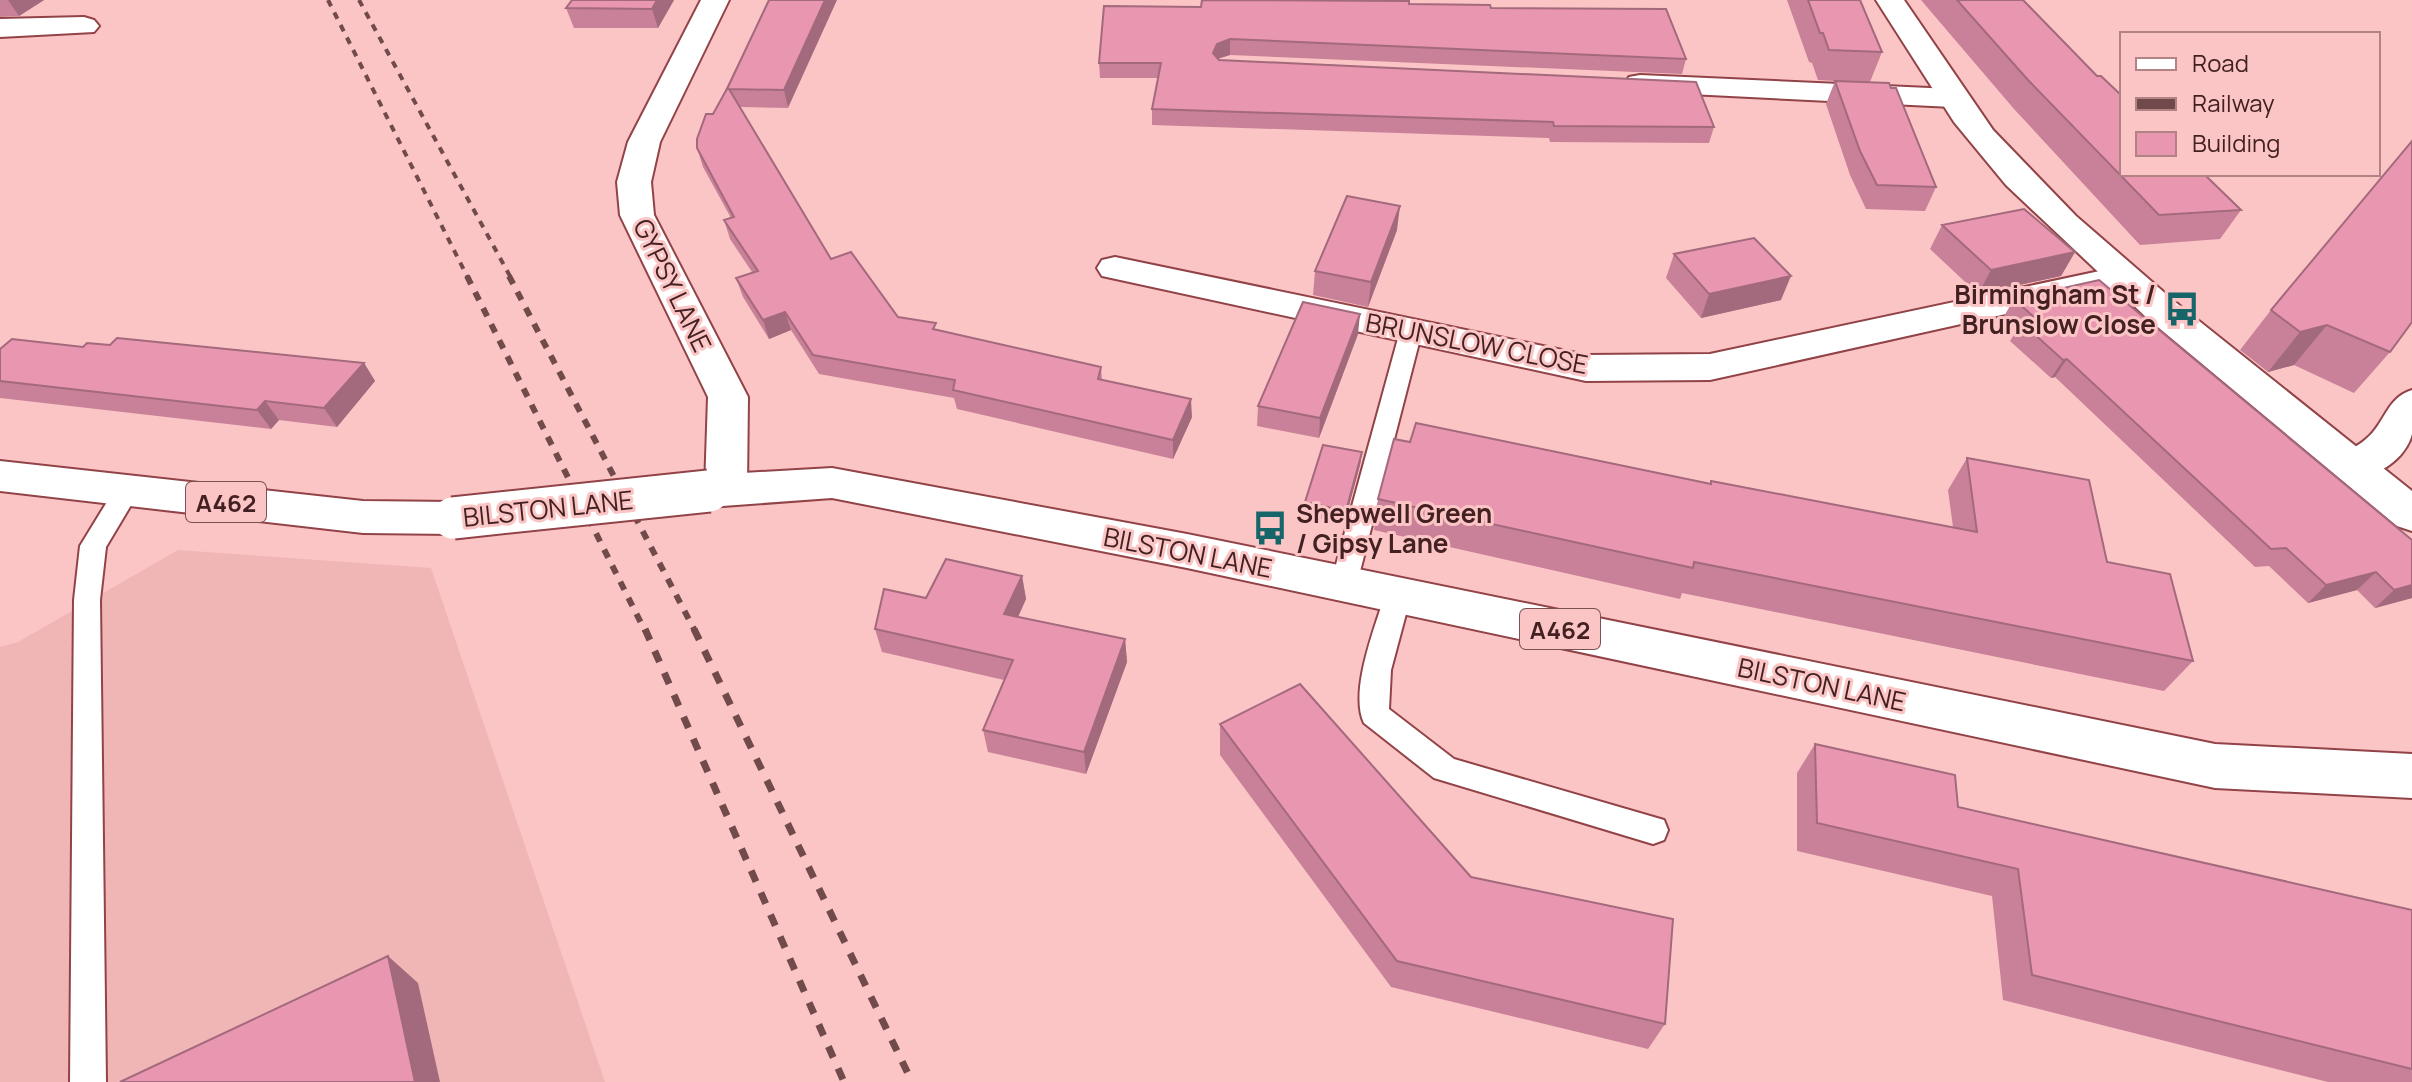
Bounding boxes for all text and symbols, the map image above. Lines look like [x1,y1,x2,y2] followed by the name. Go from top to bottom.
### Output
[2120,32,2380,176] legend
[2192,46,2249,79] text: Road
[2192,86,2275,119] text: Railway
[2192,126,2280,159] text: Building
[625,212,721,358] street label: GYPSY LANE
[1954,276,2156,342] place label: Birmingham St / Brunslow Close
[2163,290,2201,328] bus stop icon: Birmingham St / Brunslow Close
[1363,304,1591,382] street label: BRUNSLOW CLOSE
[461,481,635,535] street label: BILSTON LANE
[186,482,266,522] road number: A462
[1296,495,1492,561] place label: Shepwell Green / Gipsy Lane
[1251,509,1289,547] bus stop icon: Shepwell Green / Gipsy Lane
[1101,518,1275,586] street label: BILSTON LANE
[1520,609,1600,649] road number: A462
[1735,649,1909,719] street label: BILSTON LANE

